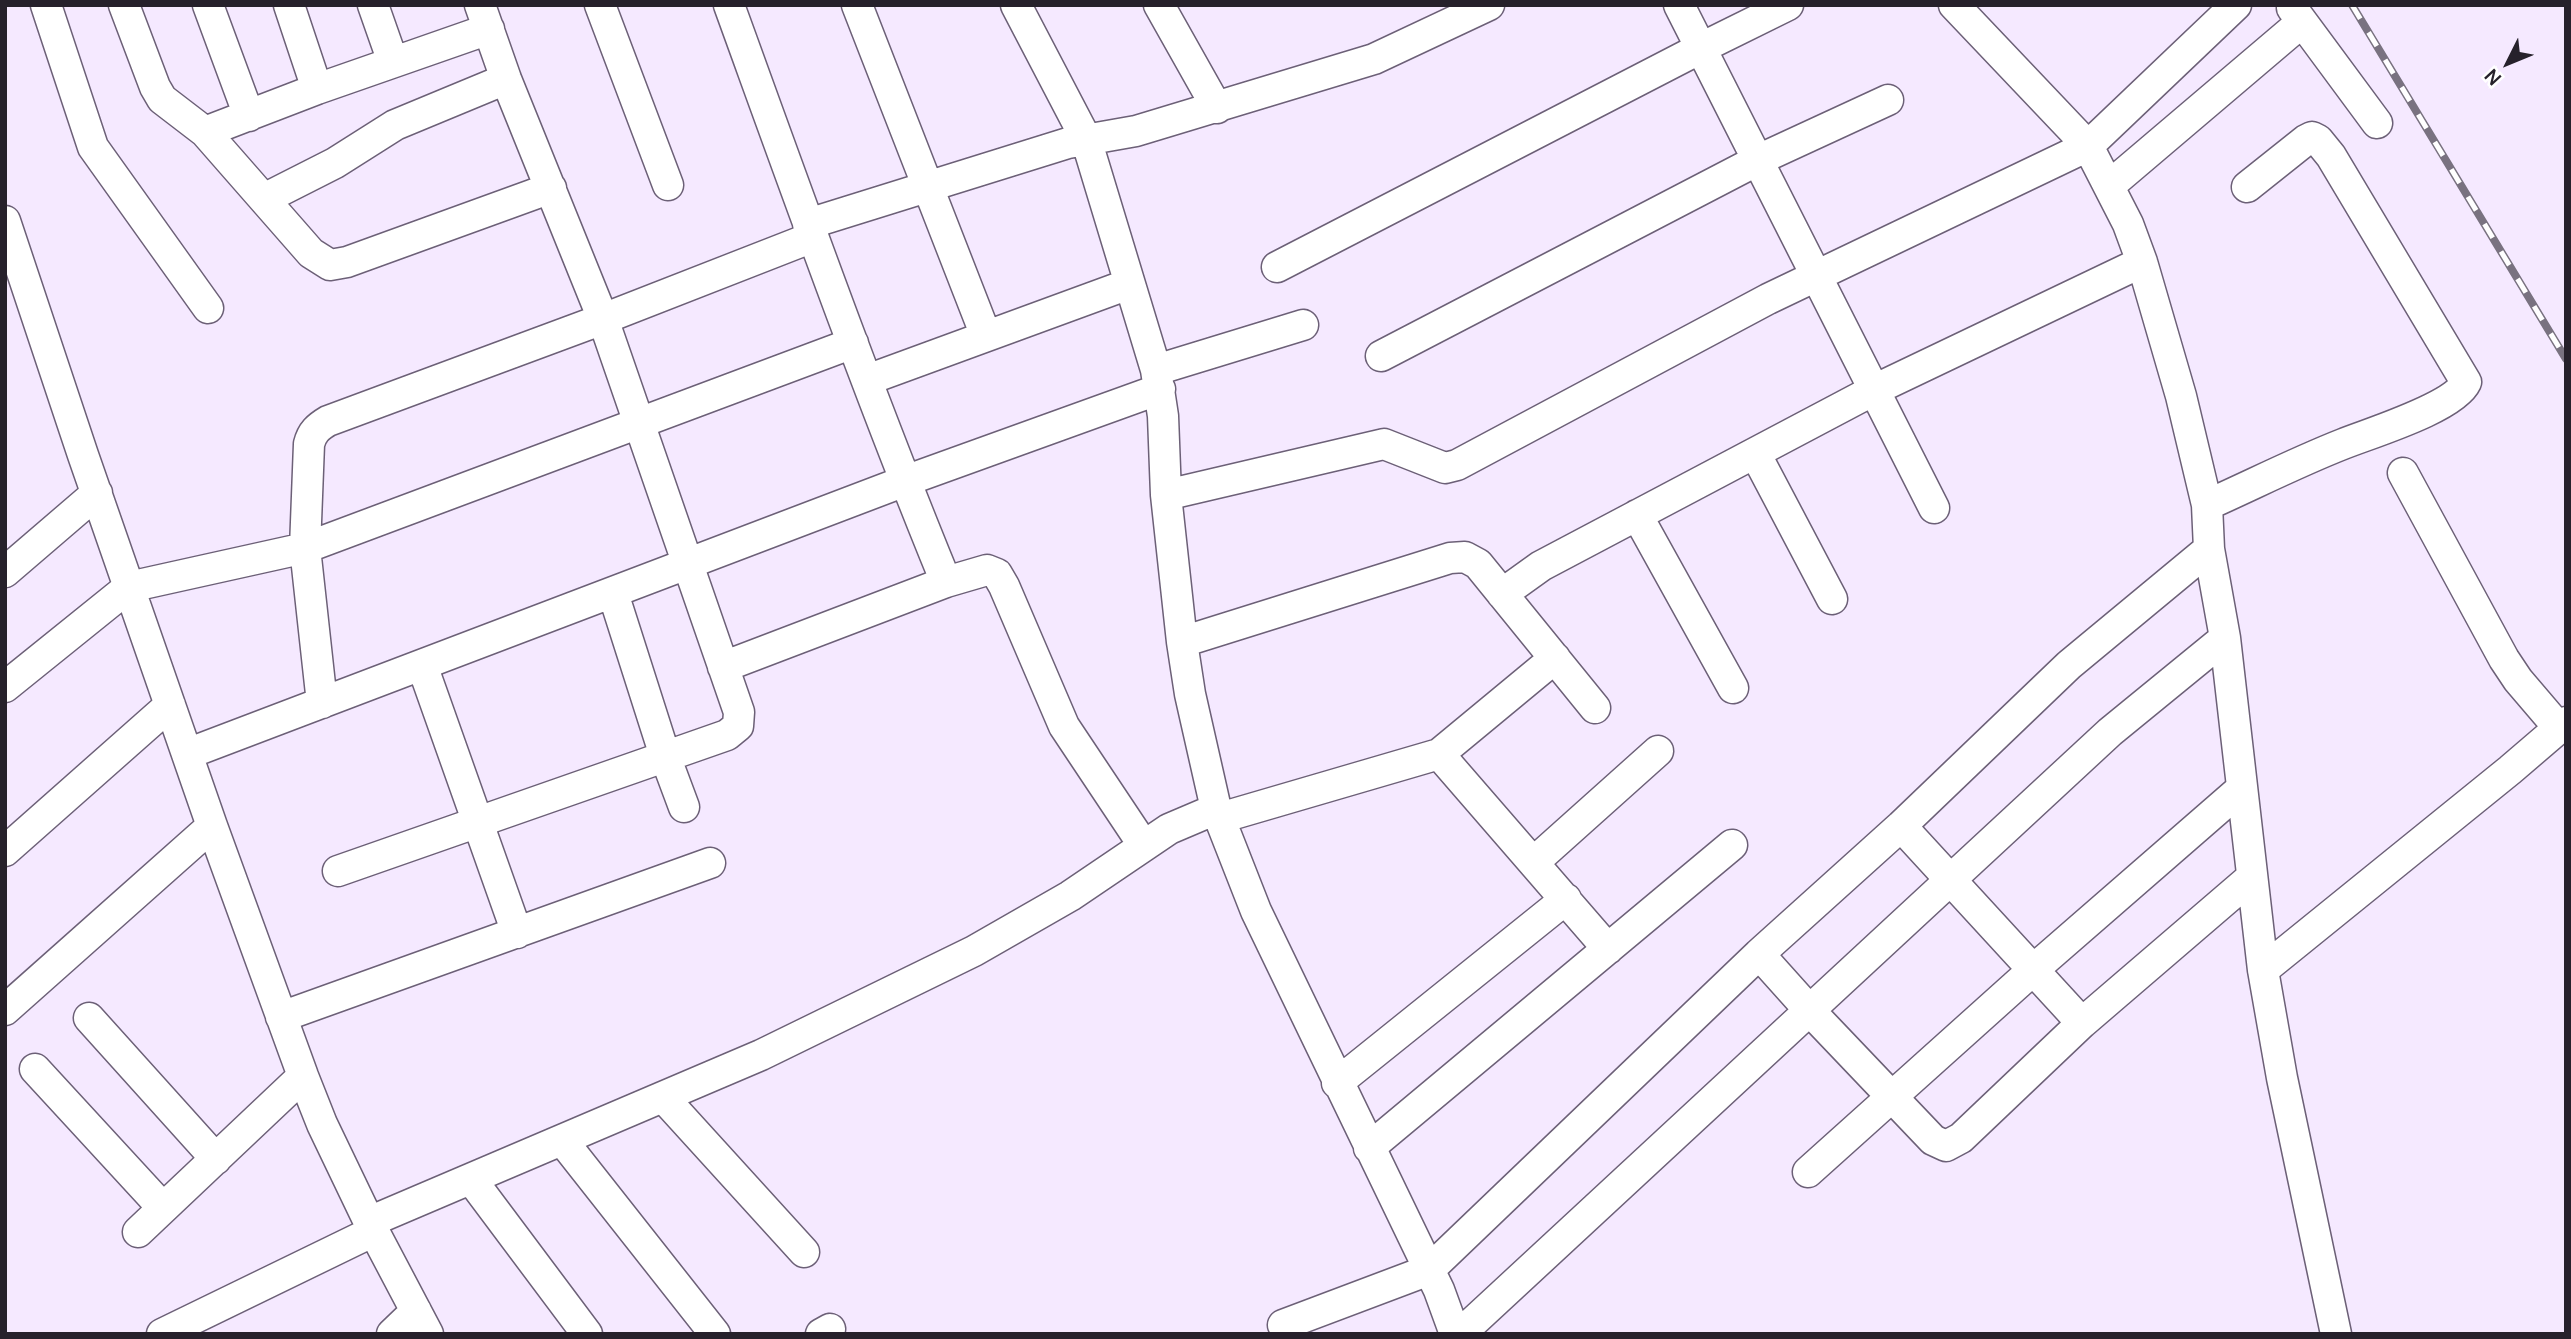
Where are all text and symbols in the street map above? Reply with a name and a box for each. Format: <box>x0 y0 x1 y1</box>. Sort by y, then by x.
north arrow <box>2473 28 2543 98</box>
text: N <box>2478 63 2507 91</box>

